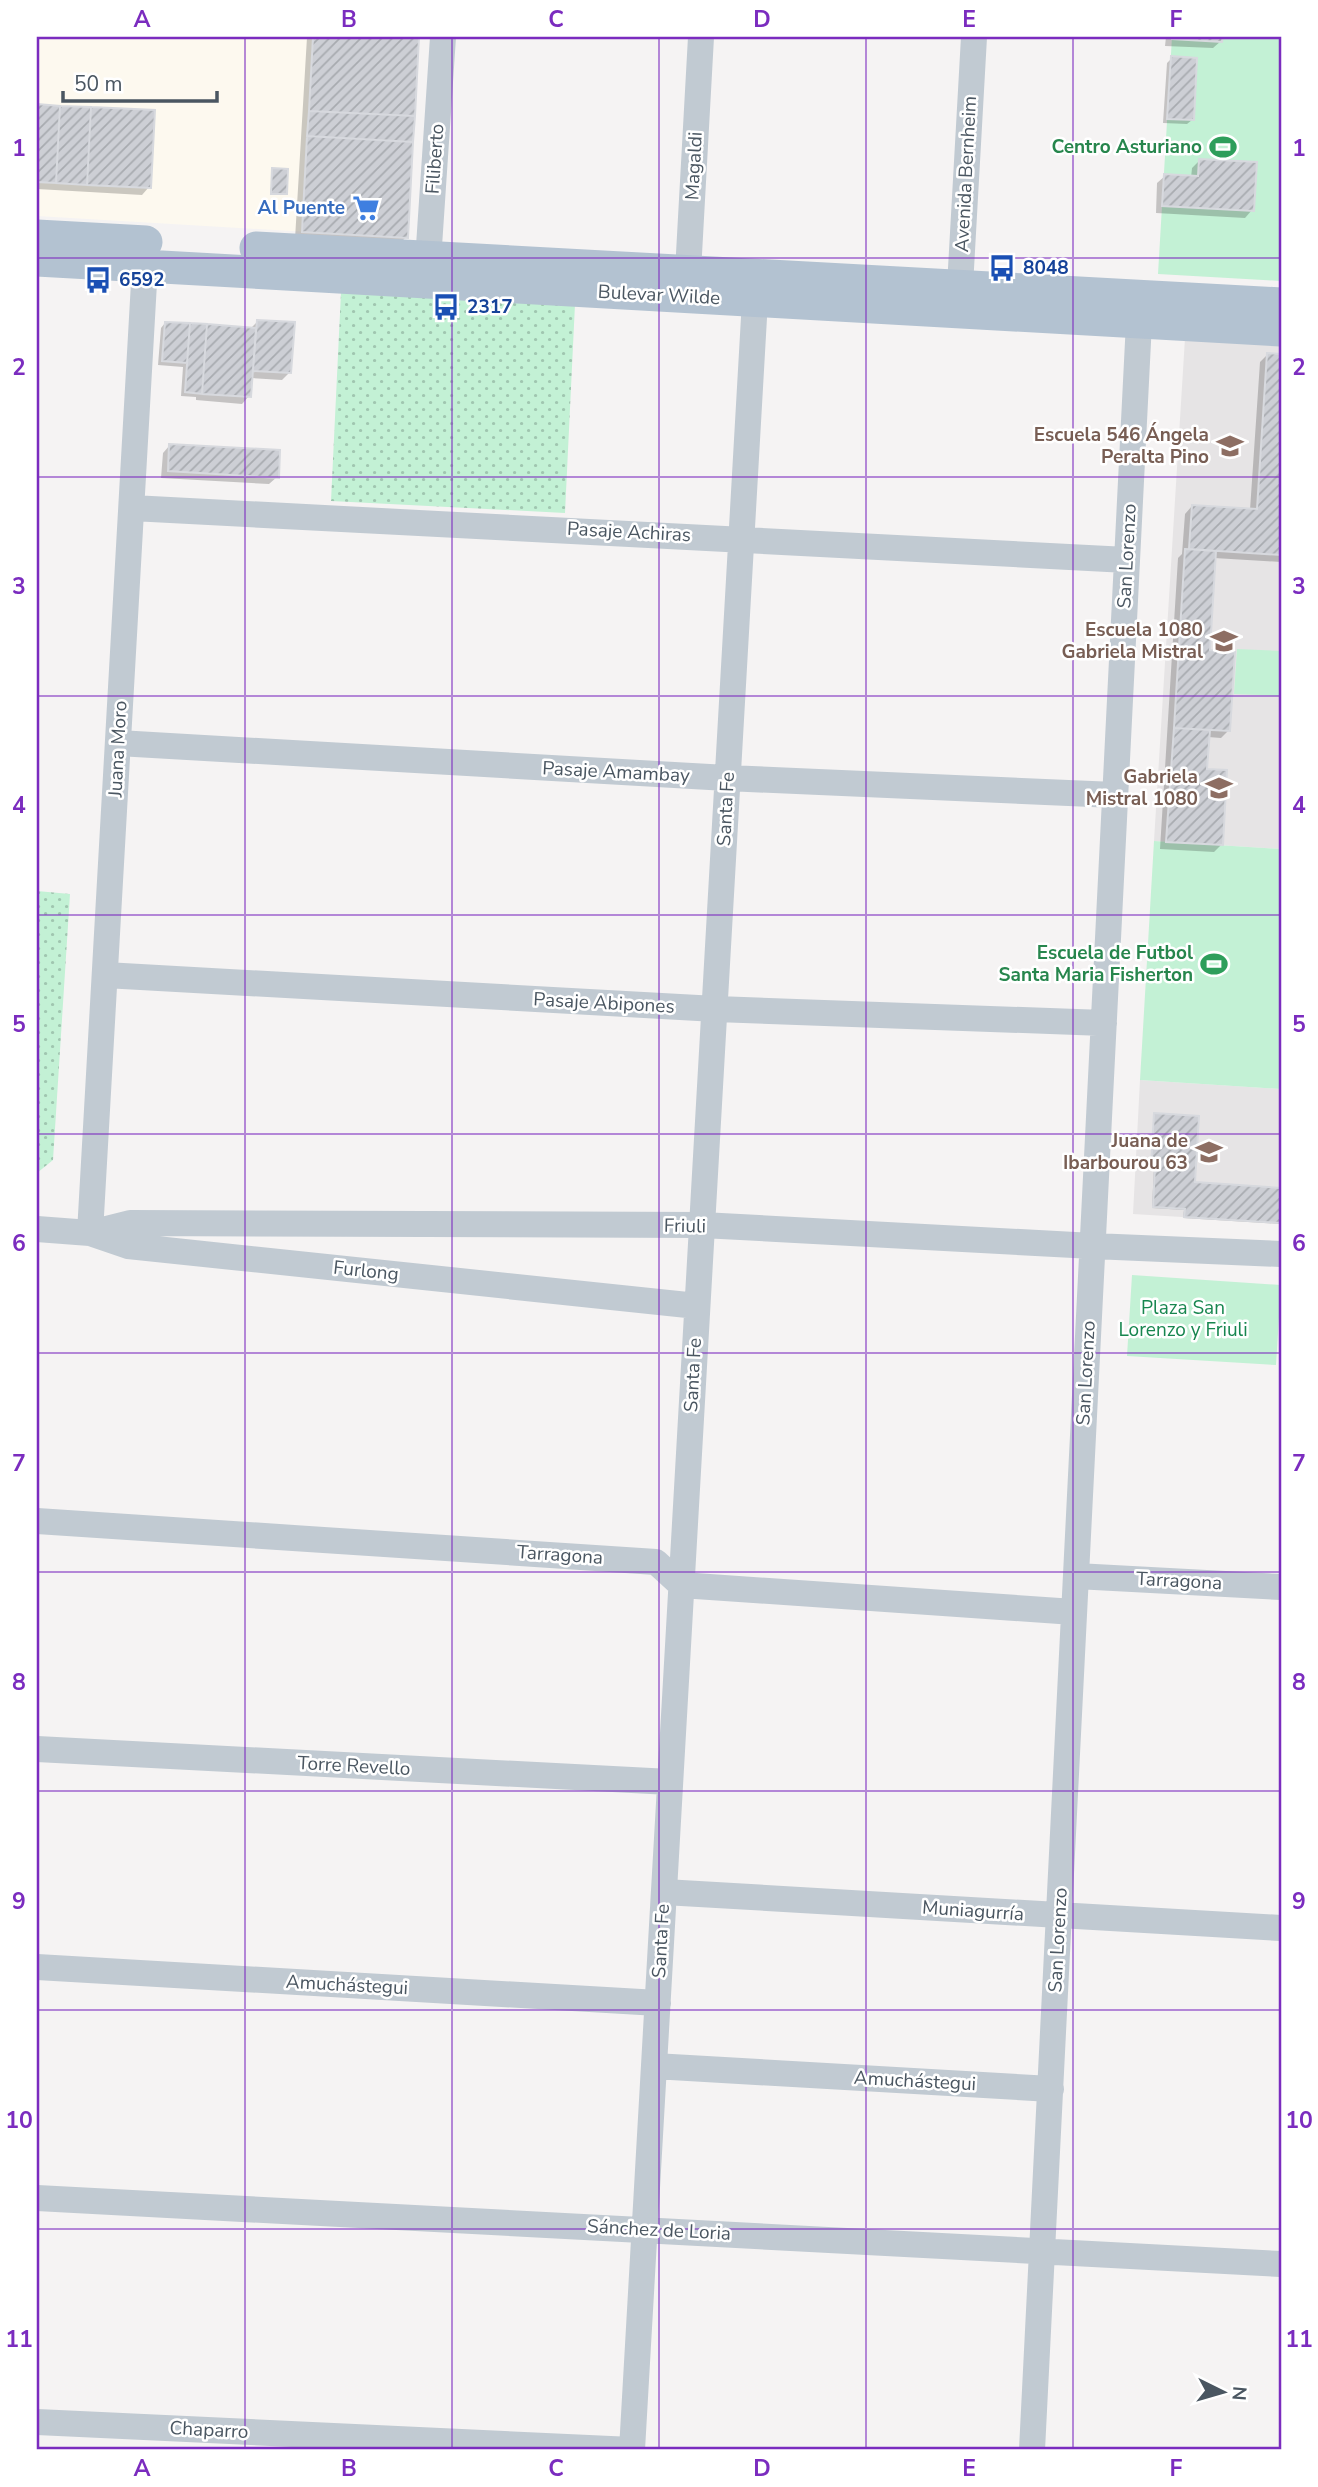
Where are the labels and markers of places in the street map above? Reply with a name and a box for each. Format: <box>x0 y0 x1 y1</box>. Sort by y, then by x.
sports icon: Centro Asturiano <box>1208 132 1238 162</box>
place label: Centro Asturiano <box>1051 134 1202 160</box>
supermarket icon: Al Puente <box>351 193 381 223</box>
place label: Al Puente <box>258 195 345 221</box>
bus stop icon: 8048 <box>987 253 1017 283</box>
place label: 8048 <box>1023 255 1069 281</box>
bus stop icon: 6592 <box>83 265 113 295</box>
place label: 6592 <box>119 267 165 293</box>
bus stop icon: 2317 <box>431 292 461 322</box>
place label: 2317 <box>467 294 513 320</box>
place label: Escuela 546 Ángela Peralta Pino <box>1034 422 1209 470</box>
school or university icon: Escuela 546 Ángela Peralta Pino <box>1215 431 1245 461</box>
place label: Escuela 1080 Gabriela Mistral <box>1061 617 1203 665</box>
school or university icon: Escuela 1080 Gabriela Mistral <box>1209 626 1239 656</box>
place label: Gabriela Mistral 1080 <box>1086 764 1198 812</box>
school or university icon: Gabriela Mistral 1080 <box>1204 773 1234 803</box>
place label: Escuela de Futbol Santa Maria Fisherton <box>999 940 1193 988</box>
sports icon: Escuela de Futbol Santa Maria Fisherton <box>1199 949 1229 979</box>
place label: Juana de Ibarbourou 63 <box>1063 1128 1188 1176</box>
school or university icon: Juana de Ibarbourou 63 <box>1194 1137 1224 1167</box>

